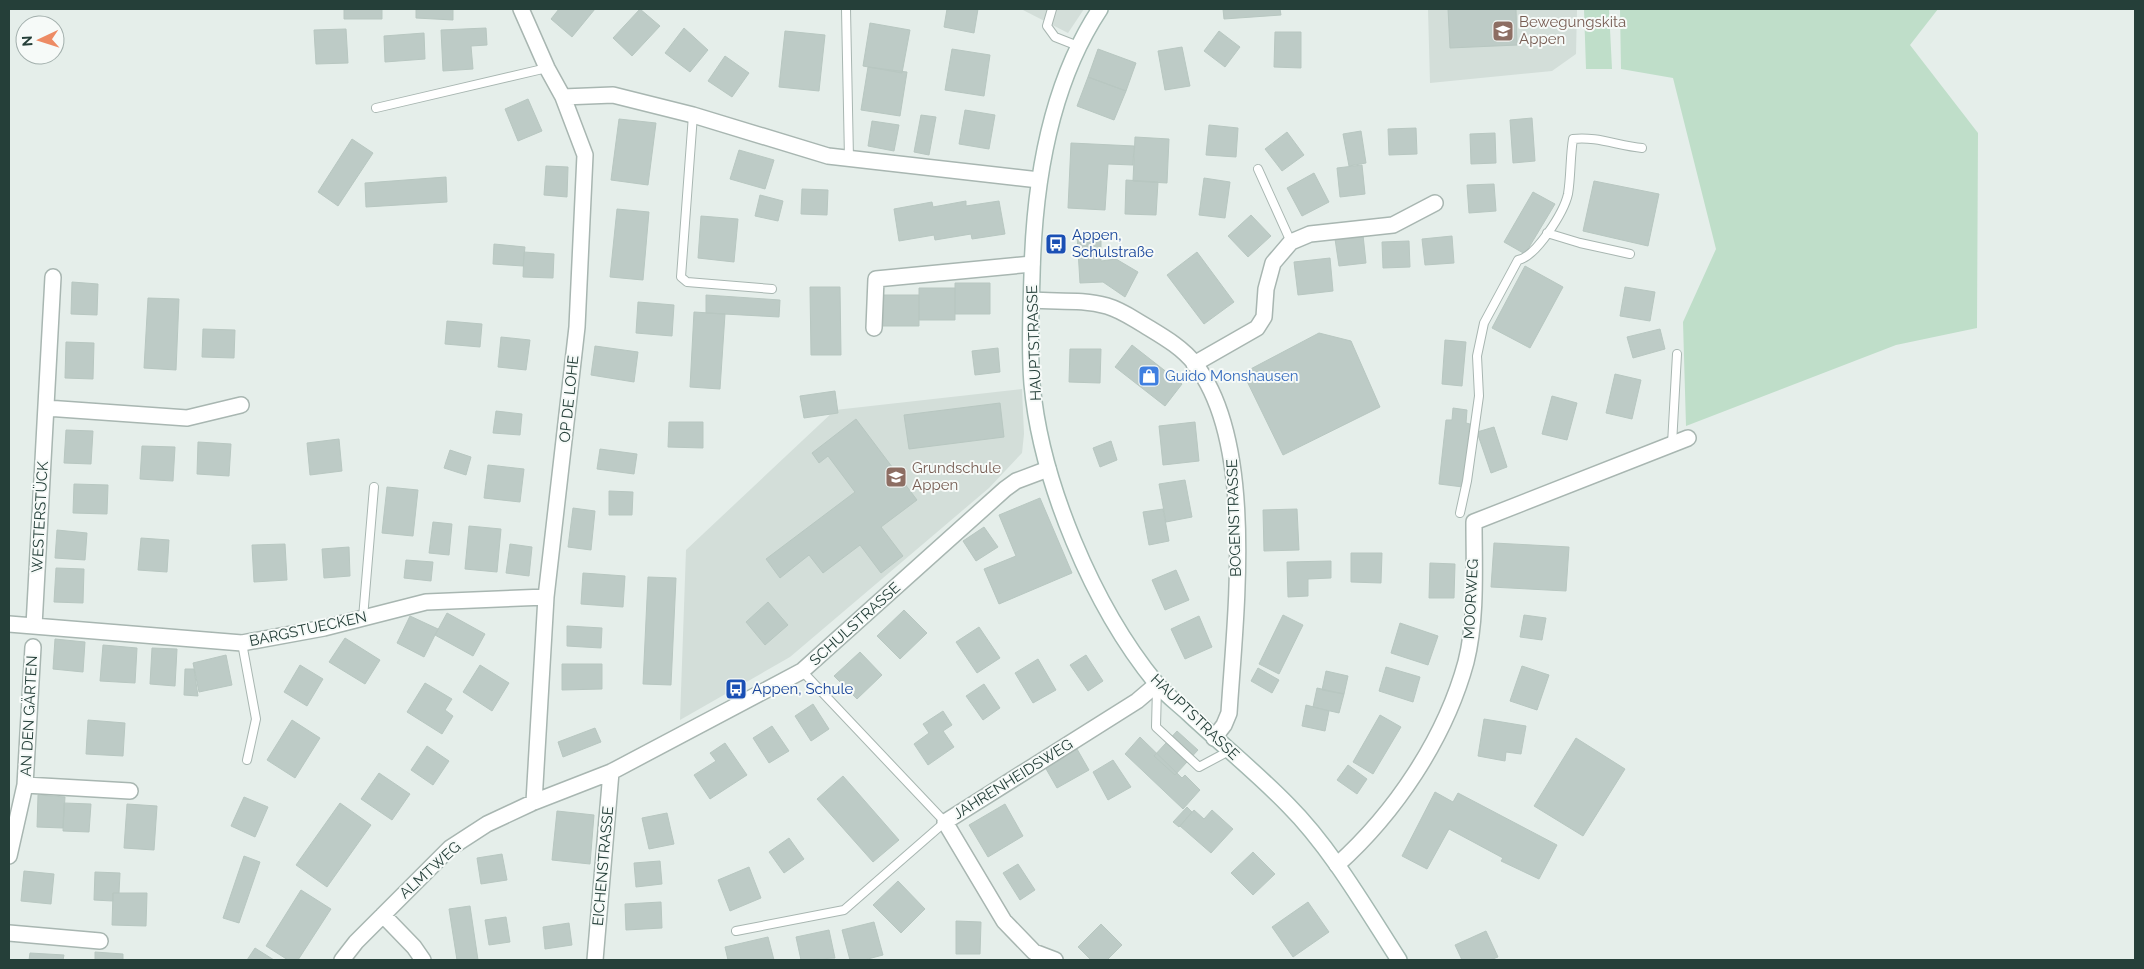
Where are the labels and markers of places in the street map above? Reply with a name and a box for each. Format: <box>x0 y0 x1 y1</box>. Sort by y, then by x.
place label: Bewegungskita Appen <box>1519 13 1626 48</box>
school or university icon: Bewegungskita Appen <box>1491 19 1515 43</box>
place label: Appen, Schulstraße <box>1072 226 1154 261</box>
bus stop icon: Appen, Schulstraße <box>1044 232 1068 256</box>
shop icon: Guido Monshausen <box>1137 364 1161 388</box>
place label: Guido Monshausen <box>1165 367 1299 385</box>
place label: Grundschule Appen <box>912 459 1001 494</box>
school or university icon: Grundschule Appen <box>884 465 908 489</box>
bus stop icon: Appen, Schule <box>724 677 748 701</box>
place label: Appen, Schule <box>752 680 853 698</box>

